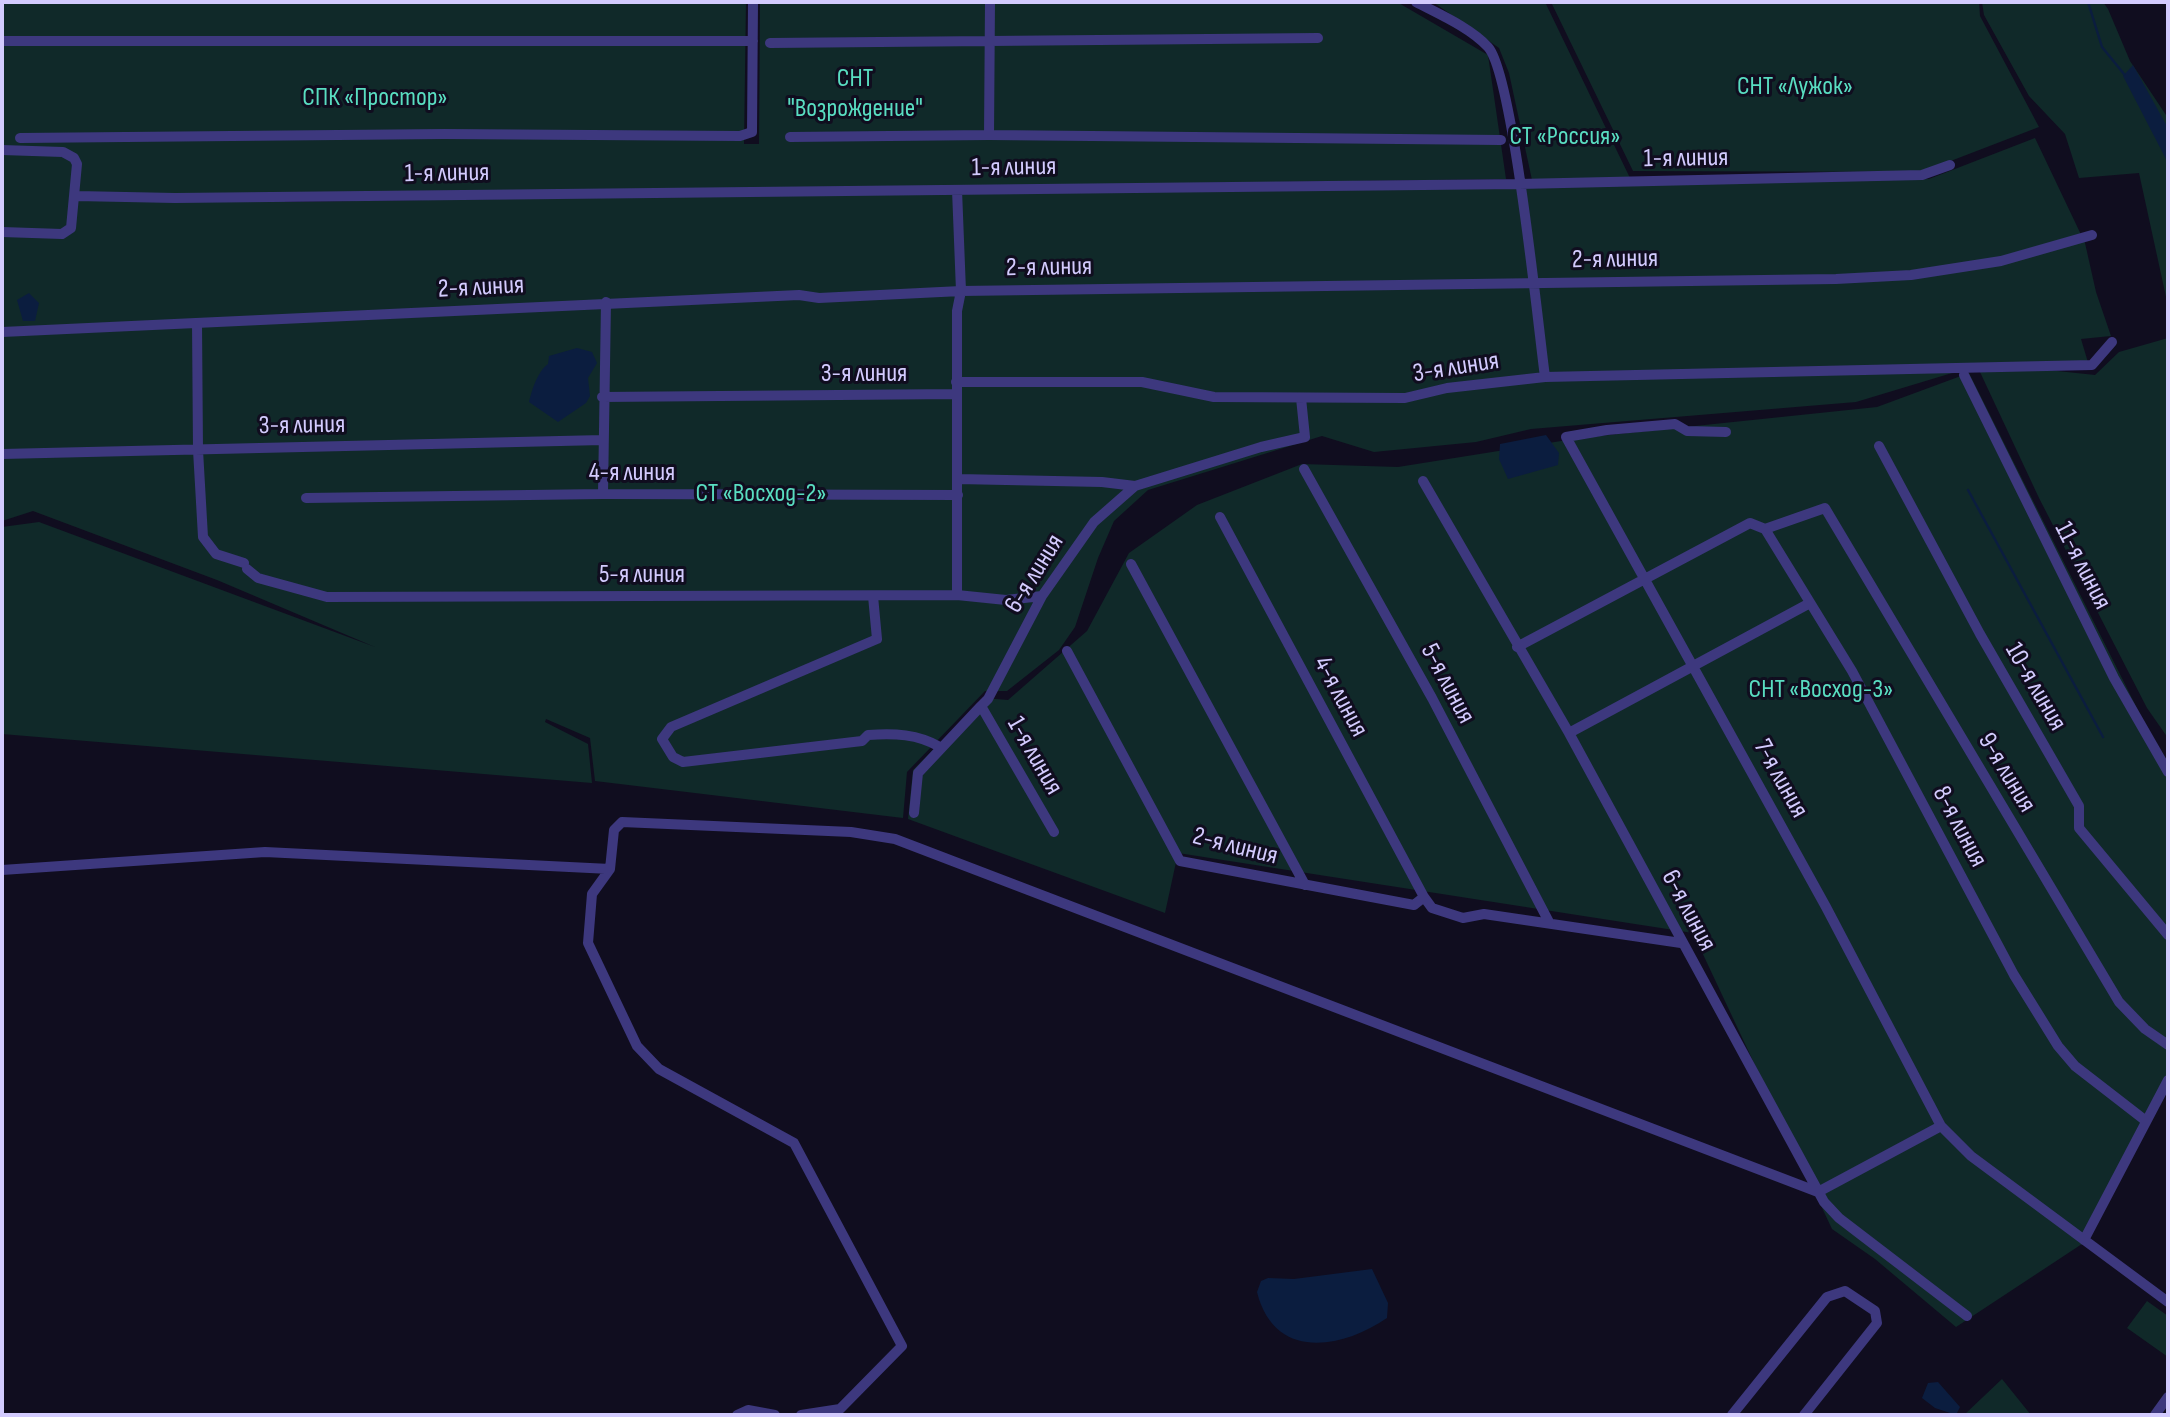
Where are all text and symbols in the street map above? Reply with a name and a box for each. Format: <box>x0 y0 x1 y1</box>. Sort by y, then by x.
park label: СНТ "Возрождение" <box>787 63 923 124</box>
park label: СНТ «Лужок» <box>1737 71 1853 103</box>
park label: СПК «Простор» <box>302 82 448 114</box>
park label: СТ «Россия» <box>1509 121 1621 153</box>
street label: 1-я линия <box>1643 143 1729 175</box>
street label: 1-я линия <box>971 152 1057 184</box>
street label: 1-я линия <box>404 158 490 190</box>
street label: 2-я линия <box>1572 244 1658 276</box>
street label: 2-я линия <box>1006 252 1092 284</box>
street label: 2-я линия <box>437 270 525 306</box>
street label: 3-я линия <box>1411 346 1501 390</box>
street label: 3-я линия <box>821 358 907 390</box>
street label: 3-я линия <box>258 410 346 442</box>
street label: 4-я линия <box>589 457 675 489</box>
park label: СТ «Восход-2» <box>695 478 827 510</box>
street label: 11-я линия <box>2047 517 2117 615</box>
street label: 6-я линия <box>999 529 1071 619</box>
street label: 5-я линия <box>599 559 685 591</box>
street label: 10-я линия <box>1997 637 2073 737</box>
street label: 5-я линия <box>1413 639 1481 729</box>
street label: 4-я линия <box>1306 651 1374 743</box>
park label: СНТ «Восход-3» <box>1749 674 1893 706</box>
street label: 1-я линия <box>999 711 1069 801</box>
street label: 9-я линия <box>1970 728 2042 818</box>
street label: 7-я линия <box>1746 734 1814 824</box>
street label: 8-я линия <box>1925 781 1993 873</box>
street label: 2-я линия <box>1189 821 1281 873</box>
street label: 6-я линия <box>1654 865 1722 957</box>

